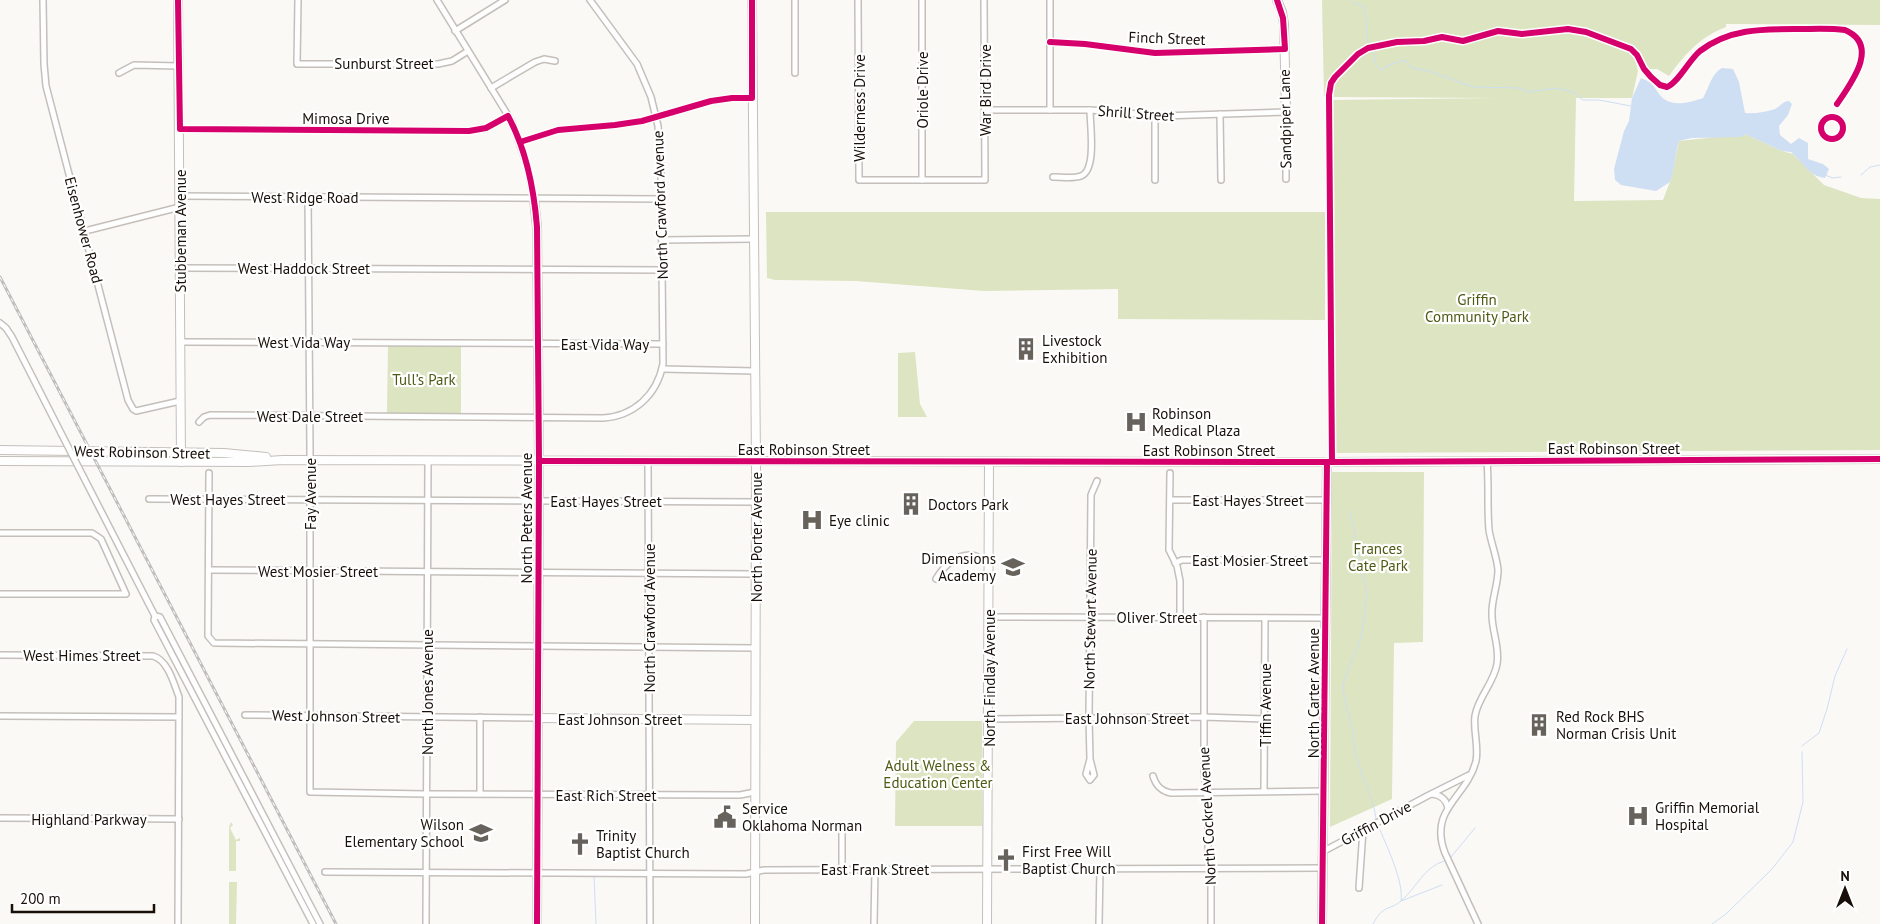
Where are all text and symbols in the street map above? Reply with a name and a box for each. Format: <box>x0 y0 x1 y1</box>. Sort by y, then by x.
street label: Finch Street <box>1128 27 1206 49</box>
street label: War Bird Drive <box>976 44 995 136</box>
street label: Oriole Drive <box>913 51 932 129</box>
street label: Sunburst Street <box>334 54 434 73</box>
street label: Wilderness Drive <box>850 54 869 162</box>
street label: Sandpiper Lane <box>1275 69 1295 169</box>
street label: Shrill Street <box>1097 101 1175 125</box>
street label: Mimosa Drive <box>302 109 390 128</box>
street label: North Crawford Avenue <box>648 130 672 280</box>
street label: Stubbeman Avenue <box>171 169 190 293</box>
street label: Eisenhower Road <box>61 175 107 285</box>
street label: West Ridge Road <box>251 188 359 207</box>
street label: West Haddock Street <box>238 259 370 278</box>
park label: Griffin Community Park <box>1425 290 1530 326</box>
place label: Livestock Exhibition <box>1042 331 1107 367</box>
street label: West Vida Way <box>258 333 350 352</box>
street label: East Vida Way <box>561 335 649 354</box>
building icon: Livestock Exhibition <box>1013 336 1039 362</box>
park label: Tull’s Park <box>392 370 457 389</box>
place label: Robinson Medical Plaza <box>1152 404 1241 440</box>
street label: West Dale Street <box>257 407 363 426</box>
hospital icon: Robinson Medical Plaza <box>1123 409 1149 435</box>
street label: East Robinson Street <box>1548 439 1680 458</box>
street label: East Robinson Street <box>738 440 870 459</box>
street label: West Robinson Street <box>74 441 210 463</box>
street label: East Robinson Street <box>1143 441 1275 460</box>
street label: North Peters Avenue <box>517 453 536 583</box>
street label: Fay Avenue <box>301 458 320 530</box>
street label: North Porter Avenue <box>747 472 766 602</box>
street label: West Hayes Street <box>170 490 286 509</box>
building icon: Doctors Park <box>898 491 924 517</box>
street label: East Hayes Street <box>1192 491 1304 510</box>
street label: East Hayes Street <box>550 492 662 511</box>
place label: Doctors Park <box>928 495 1009 514</box>
hospital icon: Eye clinic <box>799 507 825 533</box>
place label: Eye clinic <box>829 511 890 530</box>
park label: Frances Cate Park <box>1348 539 1409 575</box>
street label: North Crawford Avenue <box>640 543 659 693</box>
street label: North Stewart Avenue <box>1079 548 1101 690</box>
place label: Dimensions Academy <box>921 549 996 585</box>
street label: East Mosier Street <box>1192 551 1308 570</box>
school or university icon: Dimensions Academy <box>1000 554 1026 580</box>
street label: West Mosier Street <box>258 562 378 581</box>
street label: Oliver Street <box>1117 608 1197 627</box>
street label: North Findlay Avenue <box>980 609 999 747</box>
street label: North Carter Avenue <box>1304 628 1323 758</box>
street label: North Jones Avenue <box>418 629 437 755</box>
street label: West Himes Street <box>23 646 141 665</box>
street label: Tiffin Avenue <box>1256 663 1275 747</box>
street label: West Johnson Street <box>272 705 400 727</box>
place label: Red Rock BHS Norman Crisis Unit <box>1556 707 1676 743</box>
street label: East Johnson Street <box>1065 709 1189 728</box>
street label: East Johnson Street <box>558 710 682 729</box>
building icon: Red Rock BHS Norman Crisis Unit <box>1526 712 1552 738</box>
street label: North Cockrel Avenue <box>1194 746 1220 886</box>
park label: Adult Welness & Education Center <box>883 756 993 792</box>
street label: East Rich Street <box>555 786 657 805</box>
street label: Griffin Drive <box>1338 797 1414 849</box>
place label: Griffin Memorial Hospital <box>1655 798 1760 834</box>
place label: Service Oklahoma Norman <box>742 799 862 835</box>
hospital icon: Griffin Memorial Hospital <box>1625 803 1651 829</box>
public building icon: Service Oklahoma Norman <box>712 804 738 830</box>
street label: Highland Parkway <box>31 810 147 829</box>
place label: Wilson Elementary School <box>344 815 465 851</box>
school or university icon: Wilson Elementary School <box>468 820 494 846</box>
place label: Trinity Baptist Church <box>596 826 690 862</box>
church icon: Trinity Baptist Church <box>567 831 593 857</box>
place label: First Free Will Baptist Church <box>1022 842 1116 878</box>
church icon: First Free Will Baptist Church <box>993 847 1019 873</box>
street label: East Frank Street <box>821 860 929 879</box>
north arrow <box>1820 864 1870 914</box>
text: N <box>1840 867 1850 885</box>
scale bar <box>12 882 155 914</box>
text: 200 m <box>20 889 61 908</box>

